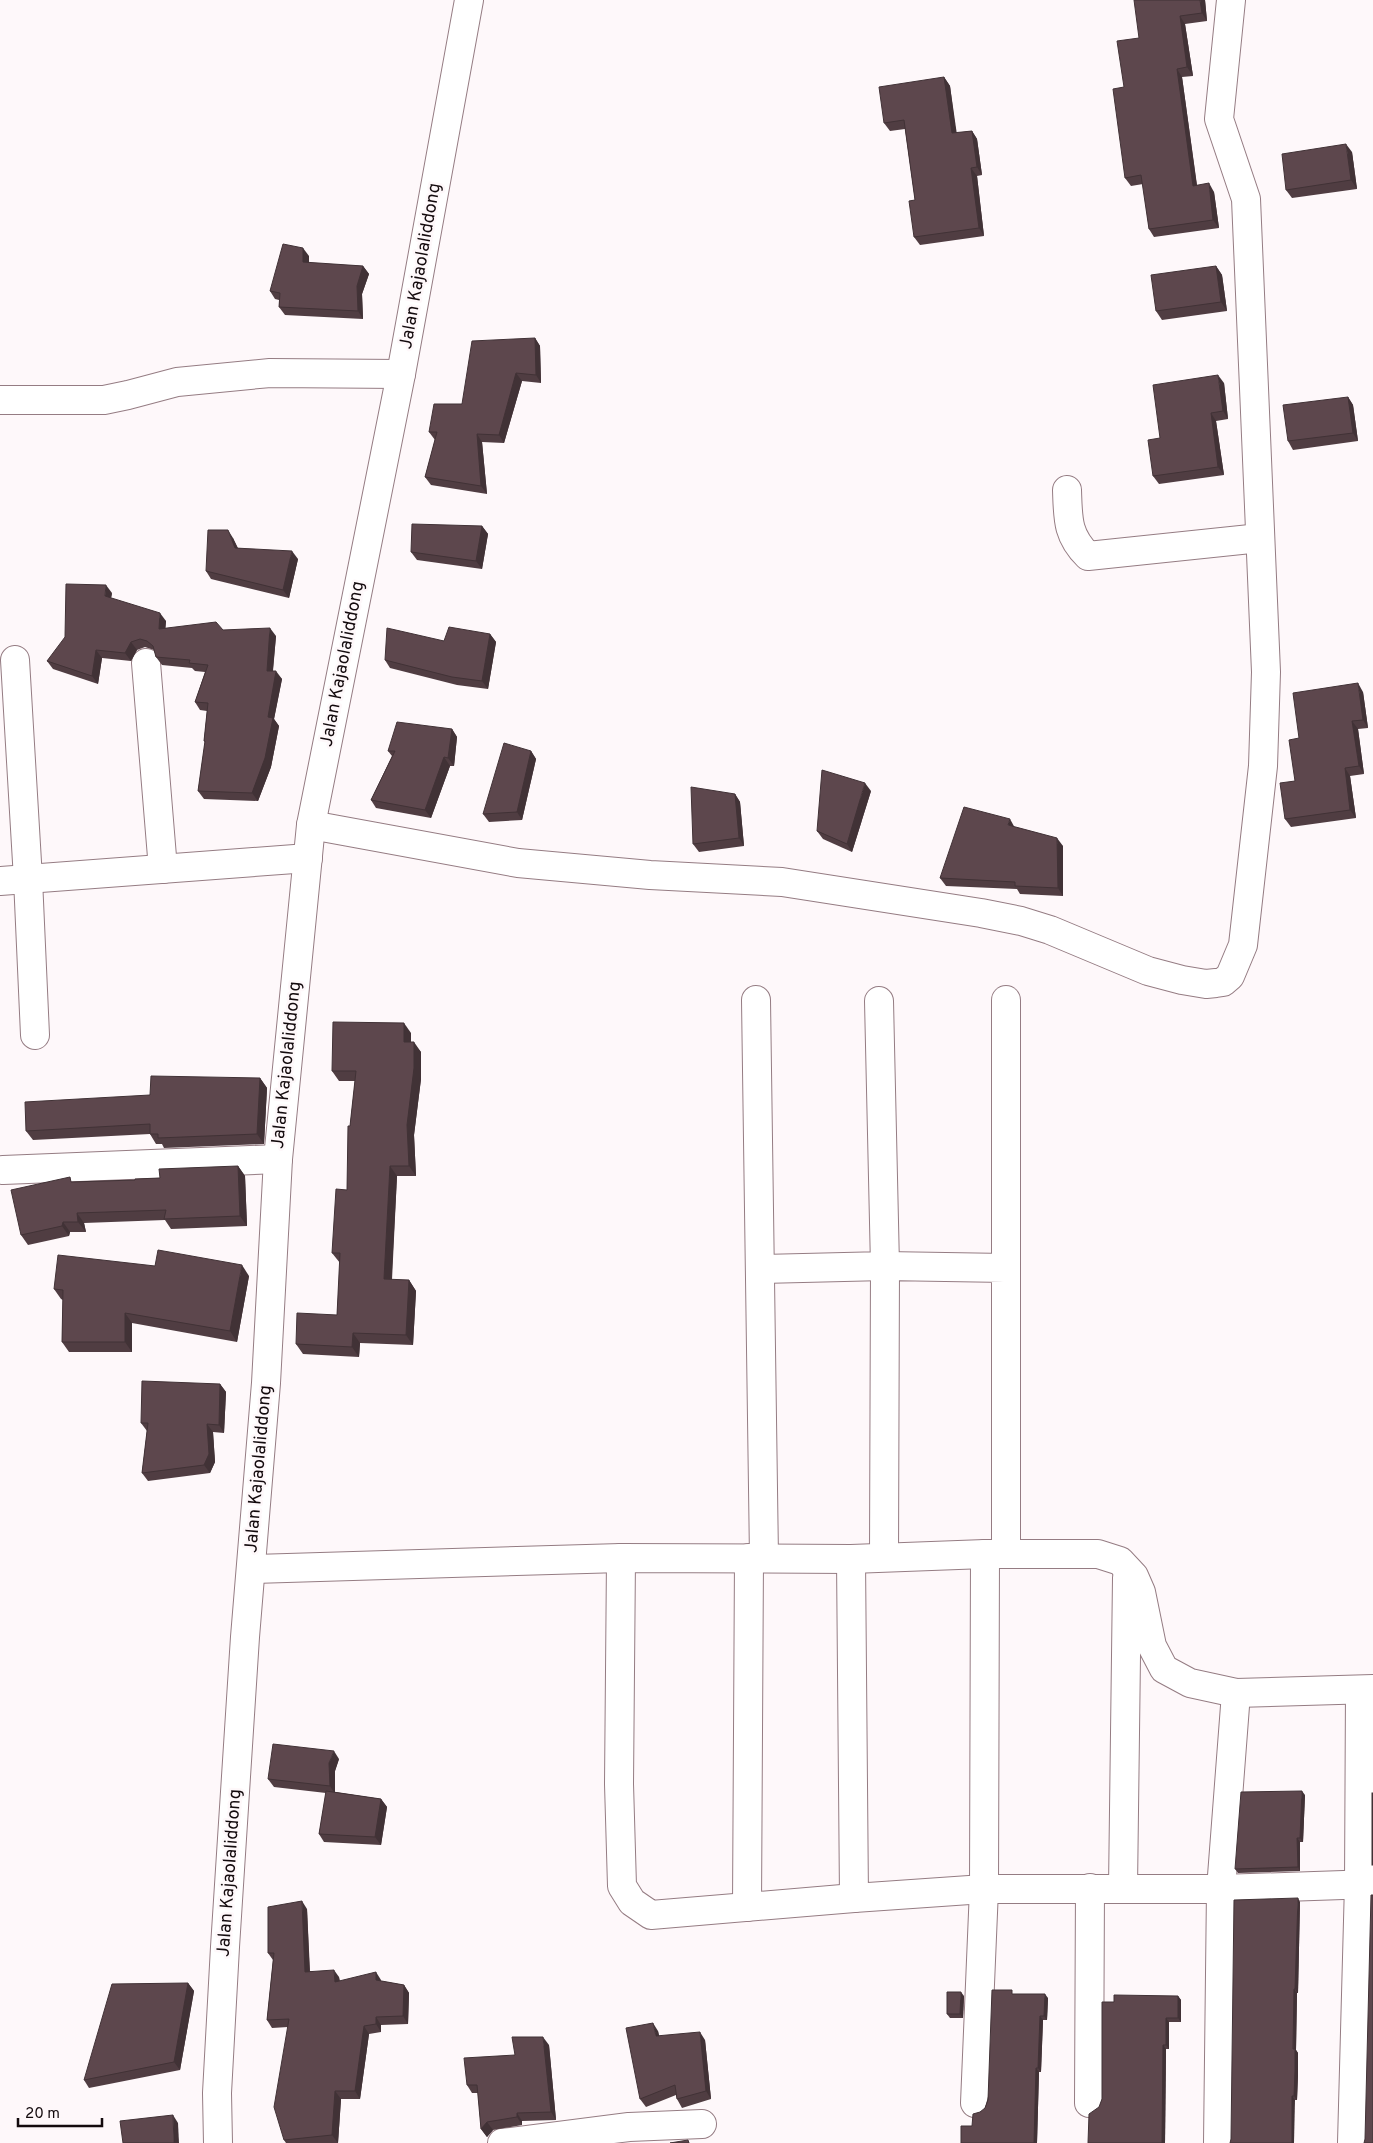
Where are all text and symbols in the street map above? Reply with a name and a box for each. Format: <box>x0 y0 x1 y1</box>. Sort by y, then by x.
street label: Jalan Kajaolaliddong <box>395 181 447 351</box>
street label: Jalan Kajaolaliddong <box>316 579 370 749</box>
street label: Jalan Kajaolaliddong <box>267 980 307 1150</box>
street label: Jalan Kajaolaliddong <box>240 1384 278 1554</box>
street label: Jalan Kajaolaliddong <box>213 1788 247 1958</box>
scale bar <box>18 2096 101 2128</box>
text: 20 m <box>25 2105 60 2124</box>

